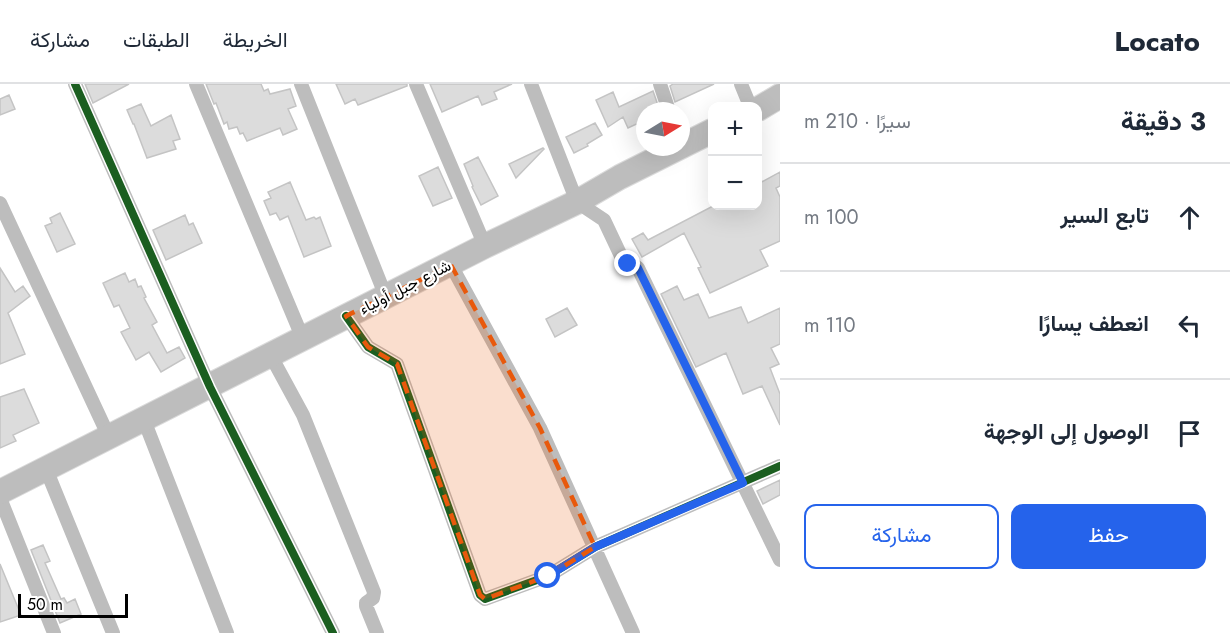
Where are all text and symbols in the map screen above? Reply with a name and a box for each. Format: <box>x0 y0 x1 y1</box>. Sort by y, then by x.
text: Locato <box>1114 21 1200 62</box>
text: مشاركة <box>30 25 90 55</box>
text: الطبقات <box>123 25 190 55</box>
text: الخريطة <box>223 25 288 55</box>
north arrow <box>636 102 690 156</box>
map controls <box>708 102 762 210</box>
button: + <box>708 102 762 156</box>
text: 3 دقيقة <box>1121 102 1206 140</box>
text: سيرًا · 210 m <box>804 107 911 136</box>
button: − <box>708 156 762 210</box>
text: تابع السير <box>1060 199 1149 231</box>
icon: ahead <box>1173 201 1206 234</box>
text: 100 m <box>804 203 859 232</box>
route end <box>614 250 640 276</box>
street label: شارع جبل أولياء <box>355 254 455 320</box>
text: انعطف يسارًا <box>1038 307 1149 339</box>
icon: left <box>1173 309 1206 342</box>
text: 110 m <box>804 311 856 340</box>
text: الوصول إلى الوجهة <box>984 415 1149 447</box>
icon: arrive <box>1173 417 1206 450</box>
button: مشاركة <box>804 504 999 569</box>
button: حفظ <box>1011 504 1206 569</box>
route start <box>534 562 560 588</box>
scale bar <box>18 591 128 618</box>
text: 50 m <box>27 593 63 616</box>

